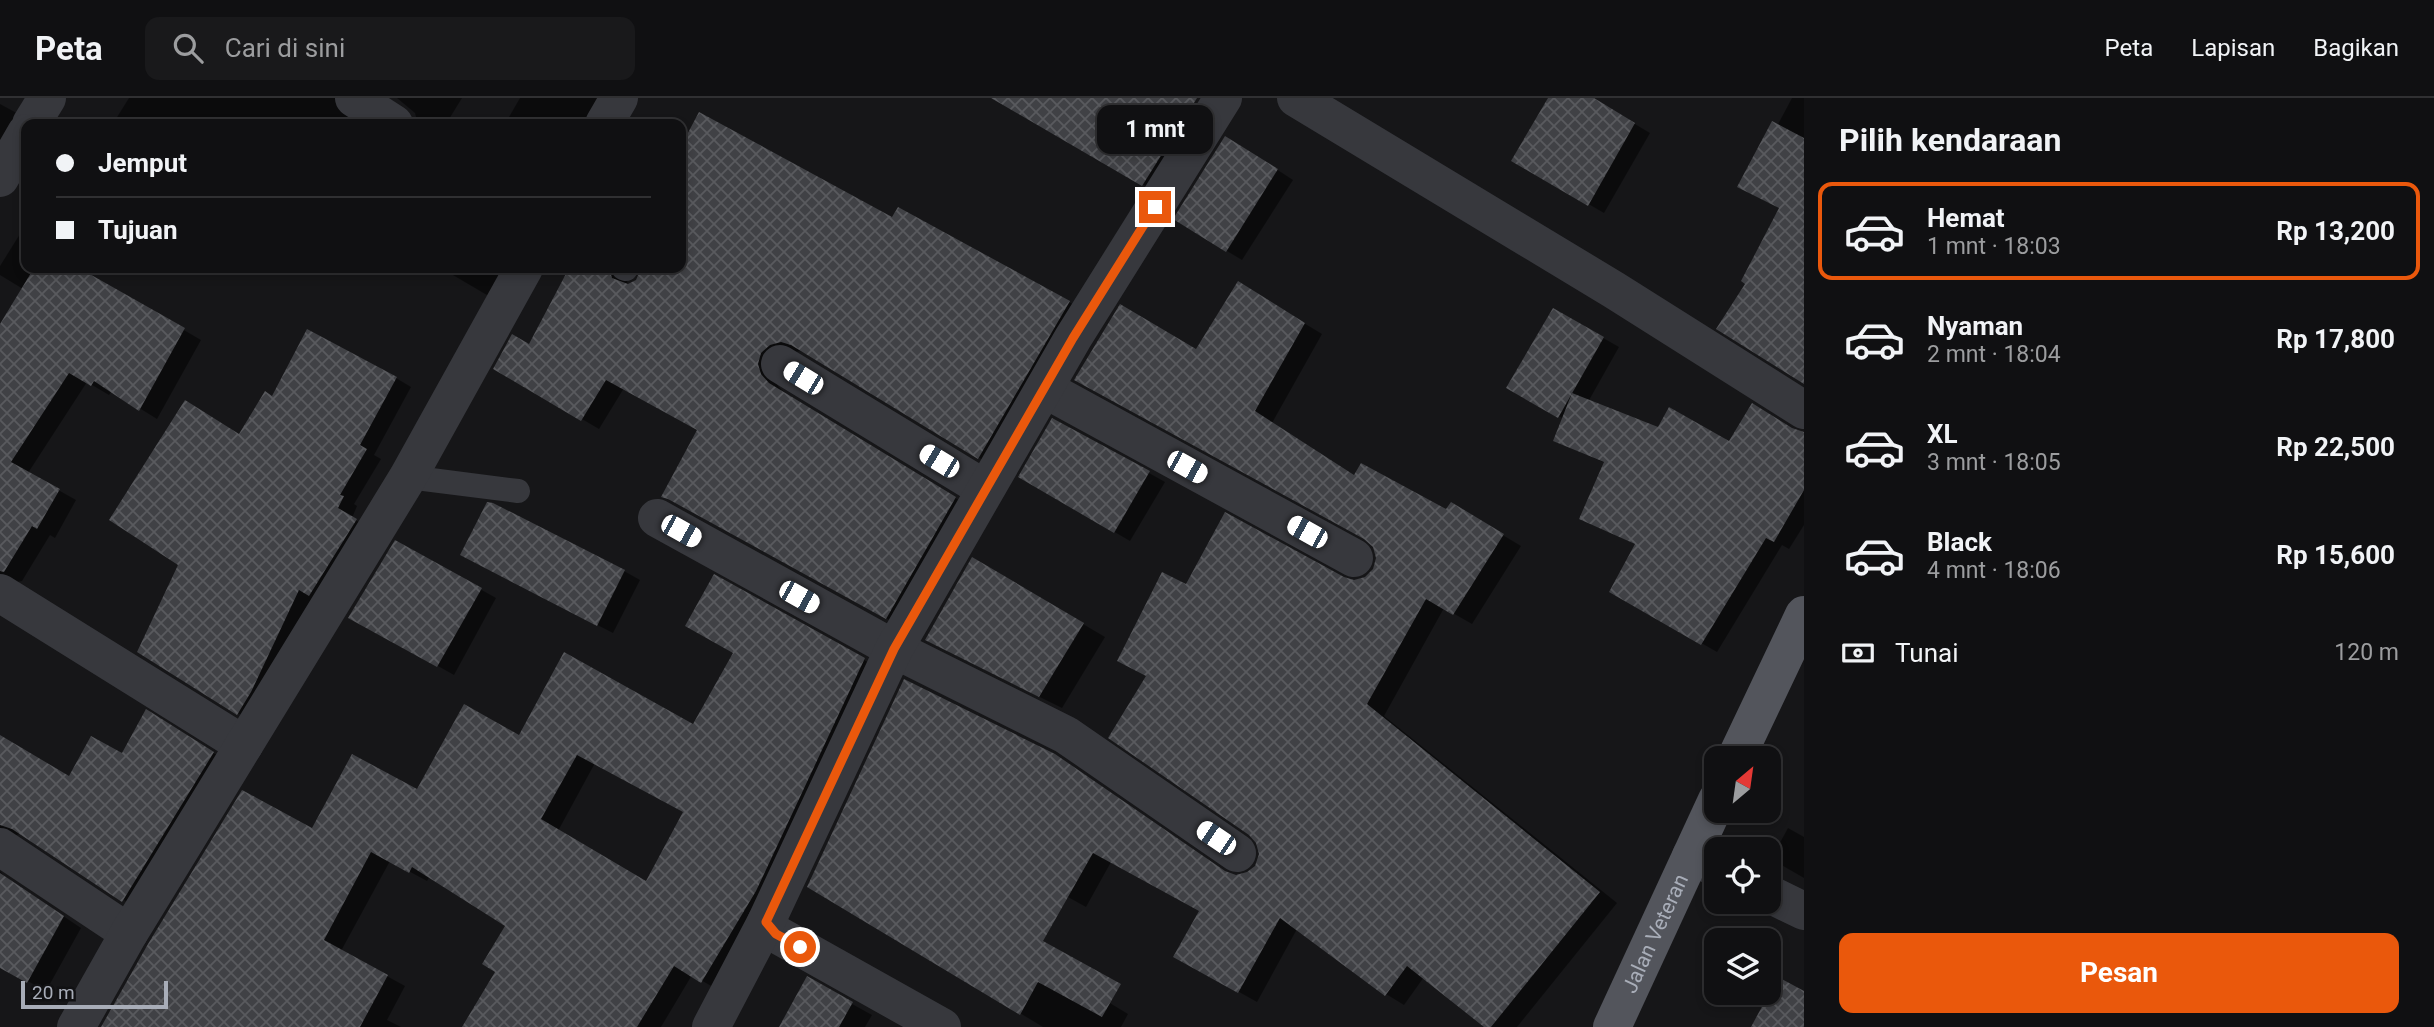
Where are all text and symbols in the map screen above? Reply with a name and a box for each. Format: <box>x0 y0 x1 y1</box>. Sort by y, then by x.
search box <box>145 17 635 80</box>
text: Peta <box>35 29 103 68</box>
icon: search <box>169 29 207 67</box>
text: Cari di sini <box>225 33 345 63</box>
text: Peta <box>2105 34 2153 62</box>
text: Lapisan <box>2191 34 2275 62</box>
text: Bagikan <box>2313 34 2399 62</box>
callout: 1 mnt <box>1097 105 1213 154</box>
text: 1 mnt <box>1125 116 1185 143</box>
text: Pilih kendaraan <box>1839 121 2061 159</box>
text: Jemput <box>98 148 187 178</box>
route end <box>1139 191 1171 223</box>
icon: car <box>1843 200 1906 263</box>
text: Hemat <box>1927 203 2005 233</box>
text: Tujuan <box>98 215 178 245</box>
text: Rp 13,200 <box>2276 216 2395 246</box>
text: 1 mnt · 18:03 <box>1927 233 2061 260</box>
icon: car <box>1843 308 1906 371</box>
text: Nyaman <box>1927 311 2023 341</box>
text: Rp 17,800 <box>2276 324 2395 354</box>
text: 2 mnt · 18:04 <box>1927 341 2061 368</box>
car <box>780 358 827 398</box>
icon: car <box>1843 416 1906 479</box>
text: XL <box>1927 419 1958 449</box>
text: Rp 22,500 <box>2276 432 2395 462</box>
car <box>916 441 963 481</box>
car <box>1164 448 1211 486</box>
text: 3 mnt · 18:05 <box>1927 449 2061 476</box>
car <box>658 512 705 550</box>
car <box>1284 513 1331 551</box>
icon: car <box>1843 524 1906 587</box>
text: Black <box>1927 527 1992 557</box>
text: Rp 15,600 <box>2276 540 2395 570</box>
text: 4 mnt · 18:06 <box>1927 557 2061 584</box>
car <box>776 578 823 616</box>
icon: cash <box>1839 634 1877 672</box>
text: Tunai <box>1895 638 1958 668</box>
text: 120 m <box>2334 639 2399 666</box>
north arrow <box>1704 746 1782 822</box>
map controls <box>1704 746 1781 1005</box>
car <box>1193 818 1240 858</box>
button: locate <box>1704 837 1781 914</box>
street label: Jalan Veteran <box>1617 870 1693 997</box>
button: layers <box>1704 928 1781 1005</box>
route start <box>784 931 816 963</box>
button: Pesan <box>1839 933 2399 1013</box>
scale bar <box>21 978 168 1010</box>
text: 20 m <box>32 981 75 1004</box>

